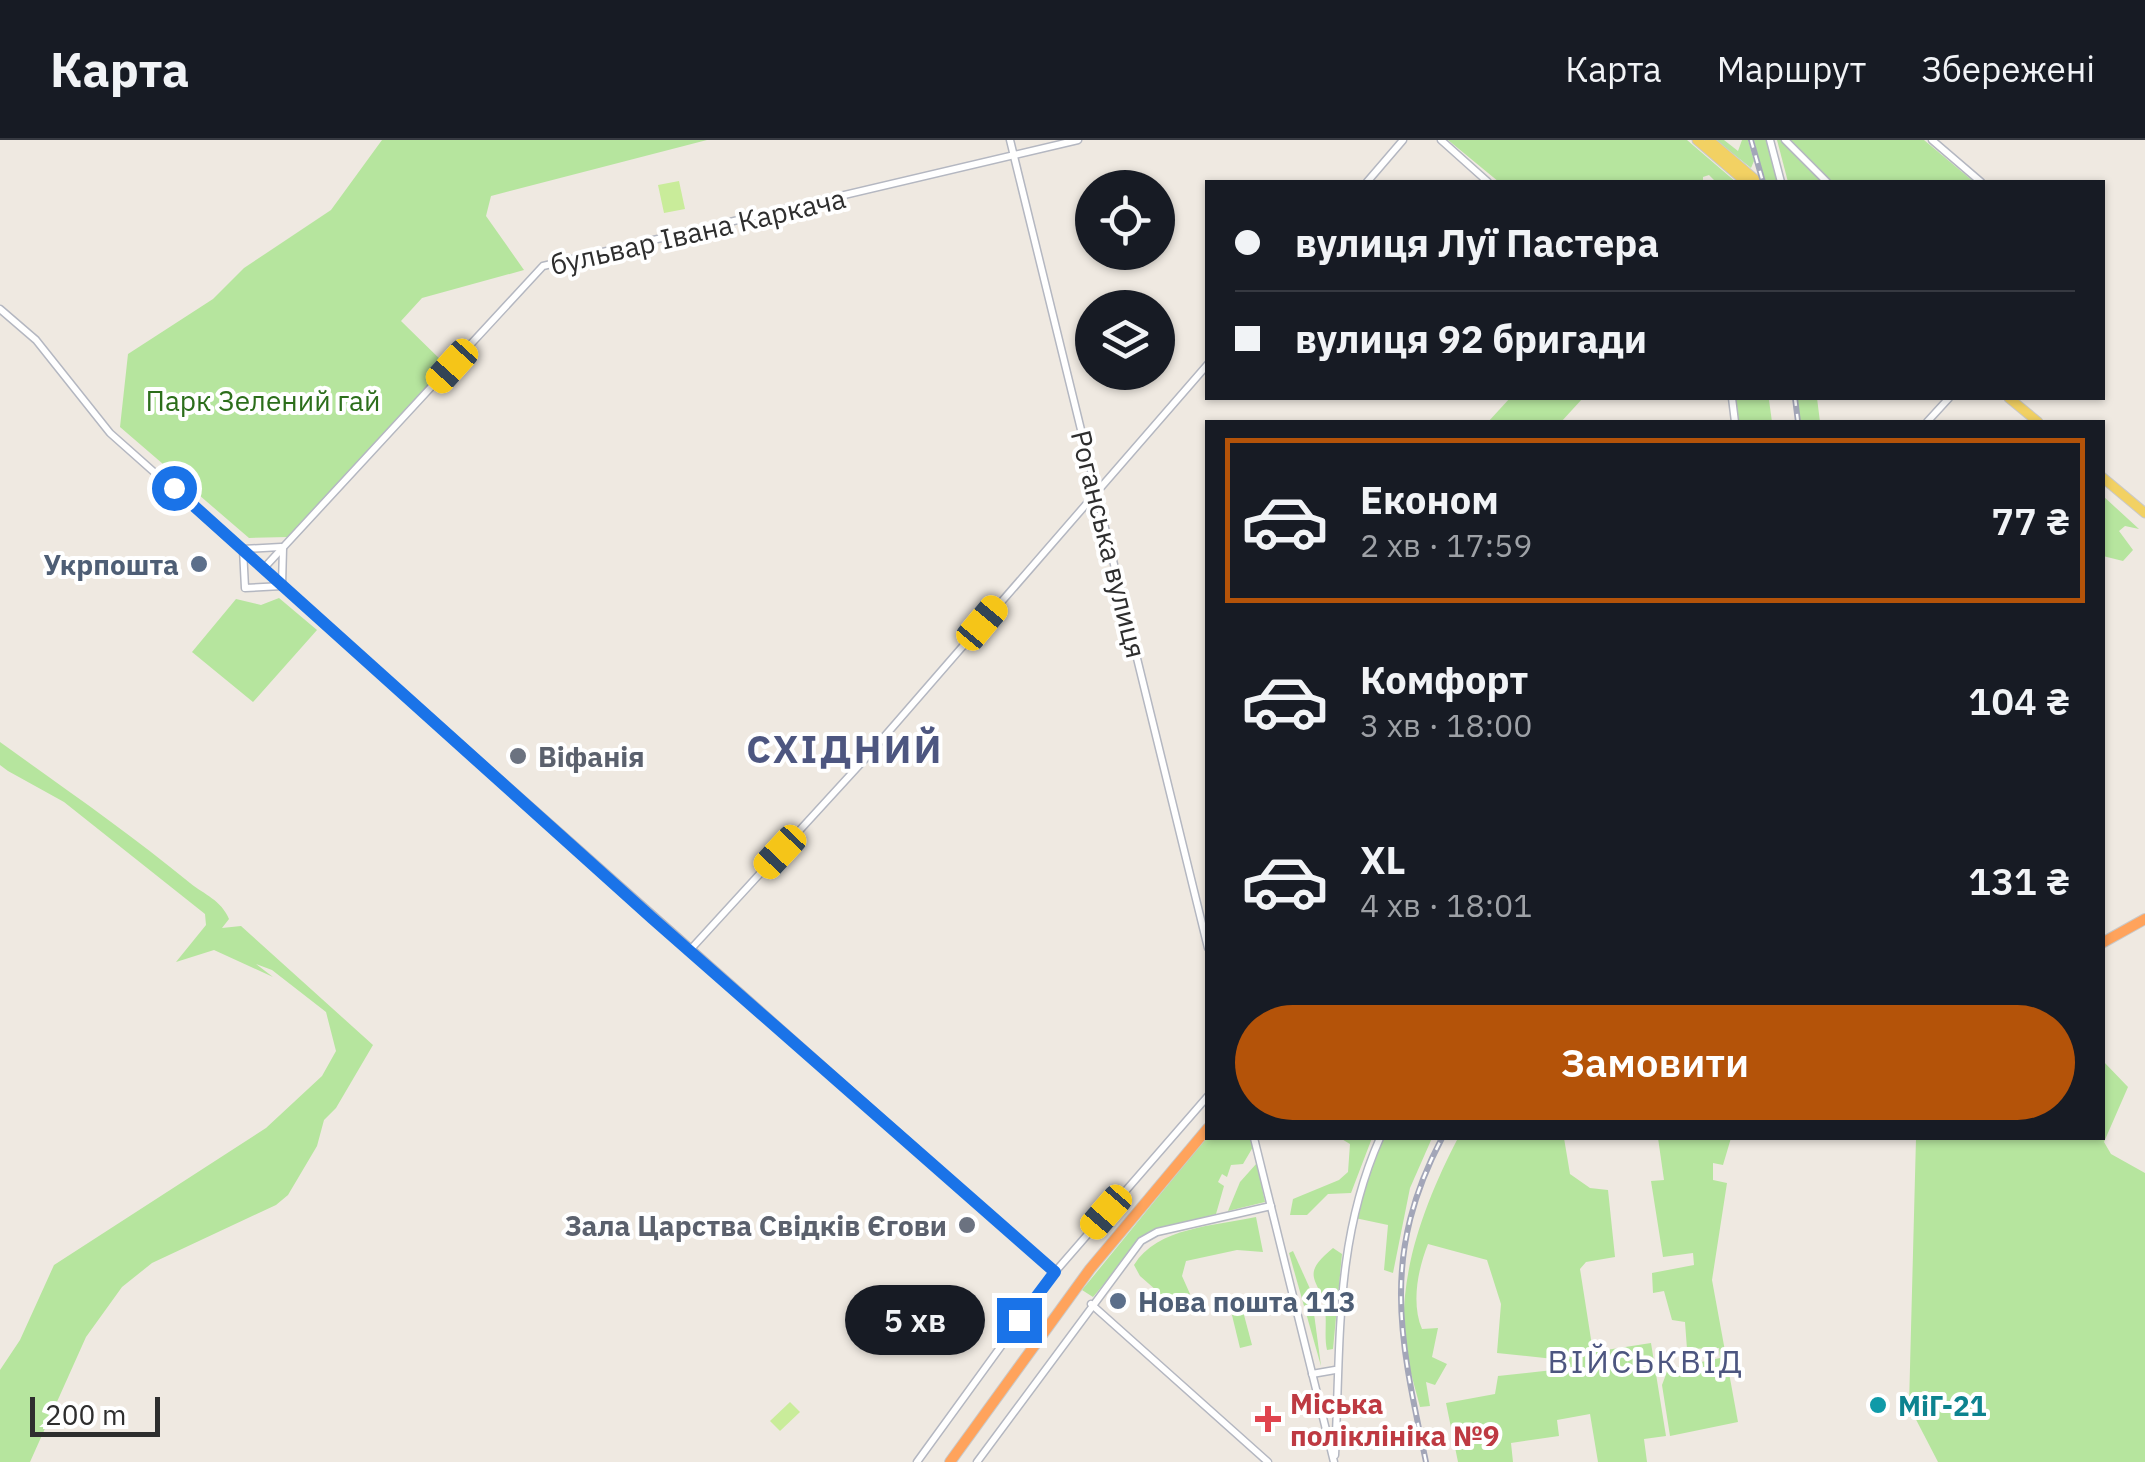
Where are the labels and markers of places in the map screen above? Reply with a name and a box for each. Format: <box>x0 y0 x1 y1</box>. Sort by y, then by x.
place label: Укрпошта <box>44 546 179 583</box>
marker: Укрпошта <box>188 553 210 575</box>
place label: Віфанія <box>538 738 645 775</box>
marker: Віфанія <box>507 745 529 767</box>
place label: Зала Царства Свідків Єгови <box>565 1207 947 1244</box>
marker: Зала Царства Свідків Єгови <box>956 1214 978 1236</box>
place label: Нова пошта 113 <box>1138 1283 1355 1320</box>
marker: Нова пошта 113 <box>1107 1290 1129 1312</box>
place label: Міська поліклініка №9 <box>1290 1385 1500 1454</box>
place label: МіГ-21 <box>1898 1387 1987 1424</box>
marker: МіГ-21 <box>1867 1394 1889 1416</box>
marker: Міська поліклініка №9 <box>1255 1406 1281 1432</box>

